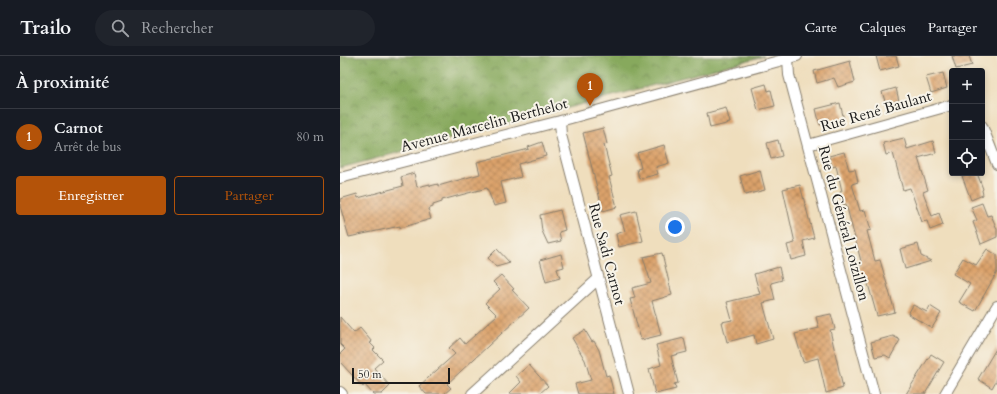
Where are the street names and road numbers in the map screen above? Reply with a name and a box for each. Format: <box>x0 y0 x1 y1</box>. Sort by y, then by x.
street label: Rue René Baulant <box>818 86 934 136</box>
street label: Avenue Marcelin Berthelot <box>398 93 570 157</box>
street label: Rue du Général Loizillon <box>814 143 875 303</box>
street label: Rue Sadi Carnot <box>584 201 630 307</box>

